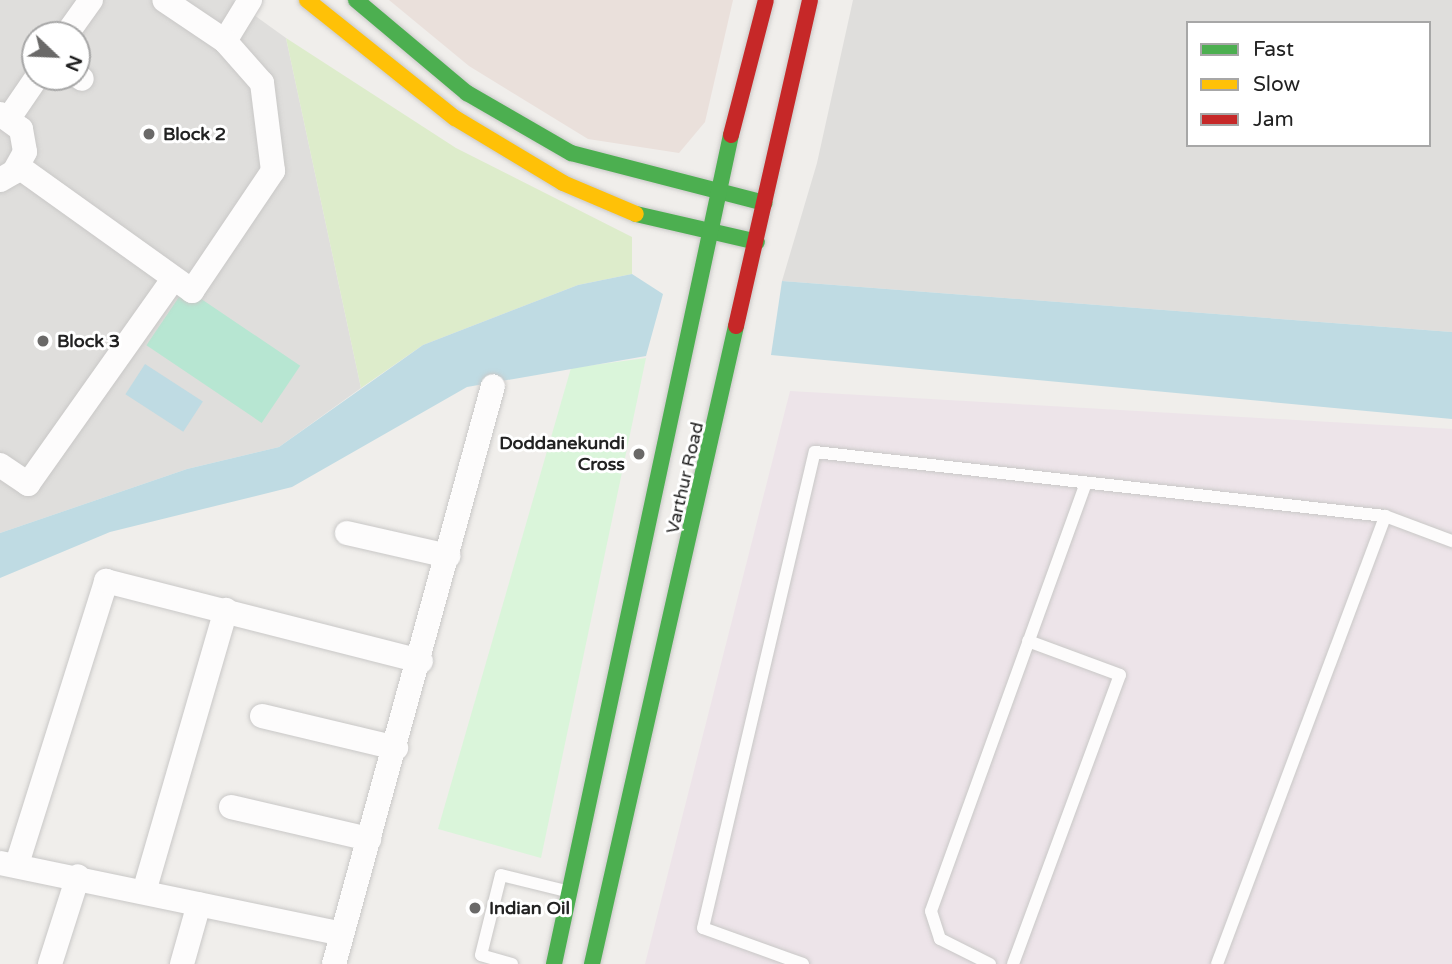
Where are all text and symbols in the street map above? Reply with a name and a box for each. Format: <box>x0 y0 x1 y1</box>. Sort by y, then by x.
north arrow <box>21 21 91 91</box>
legend <box>1186 21 1431 147</box>
text: Fast <box>1253 37 1294 62</box>
text: N <box>60 52 87 75</box>
text: Slow <box>1253 72 1300 97</box>
text: Jam <box>1253 107 1294 132</box>
place label: Block 2 <box>163 123 226 145</box>
marker: Block 2 <box>141 126 157 142</box>
place label: Block 3 <box>57 330 120 352</box>
marker: Block 3 <box>35 333 51 349</box>
street label: Varthur Road <box>662 420 708 536</box>
place label: Doddanekundi Cross <box>499 433 625 476</box>
marker: Doddanekundi Cross <box>631 446 647 462</box>
place label: Indian Oil <box>489 897 570 919</box>
marker: Indian Oil <box>467 900 483 916</box>

